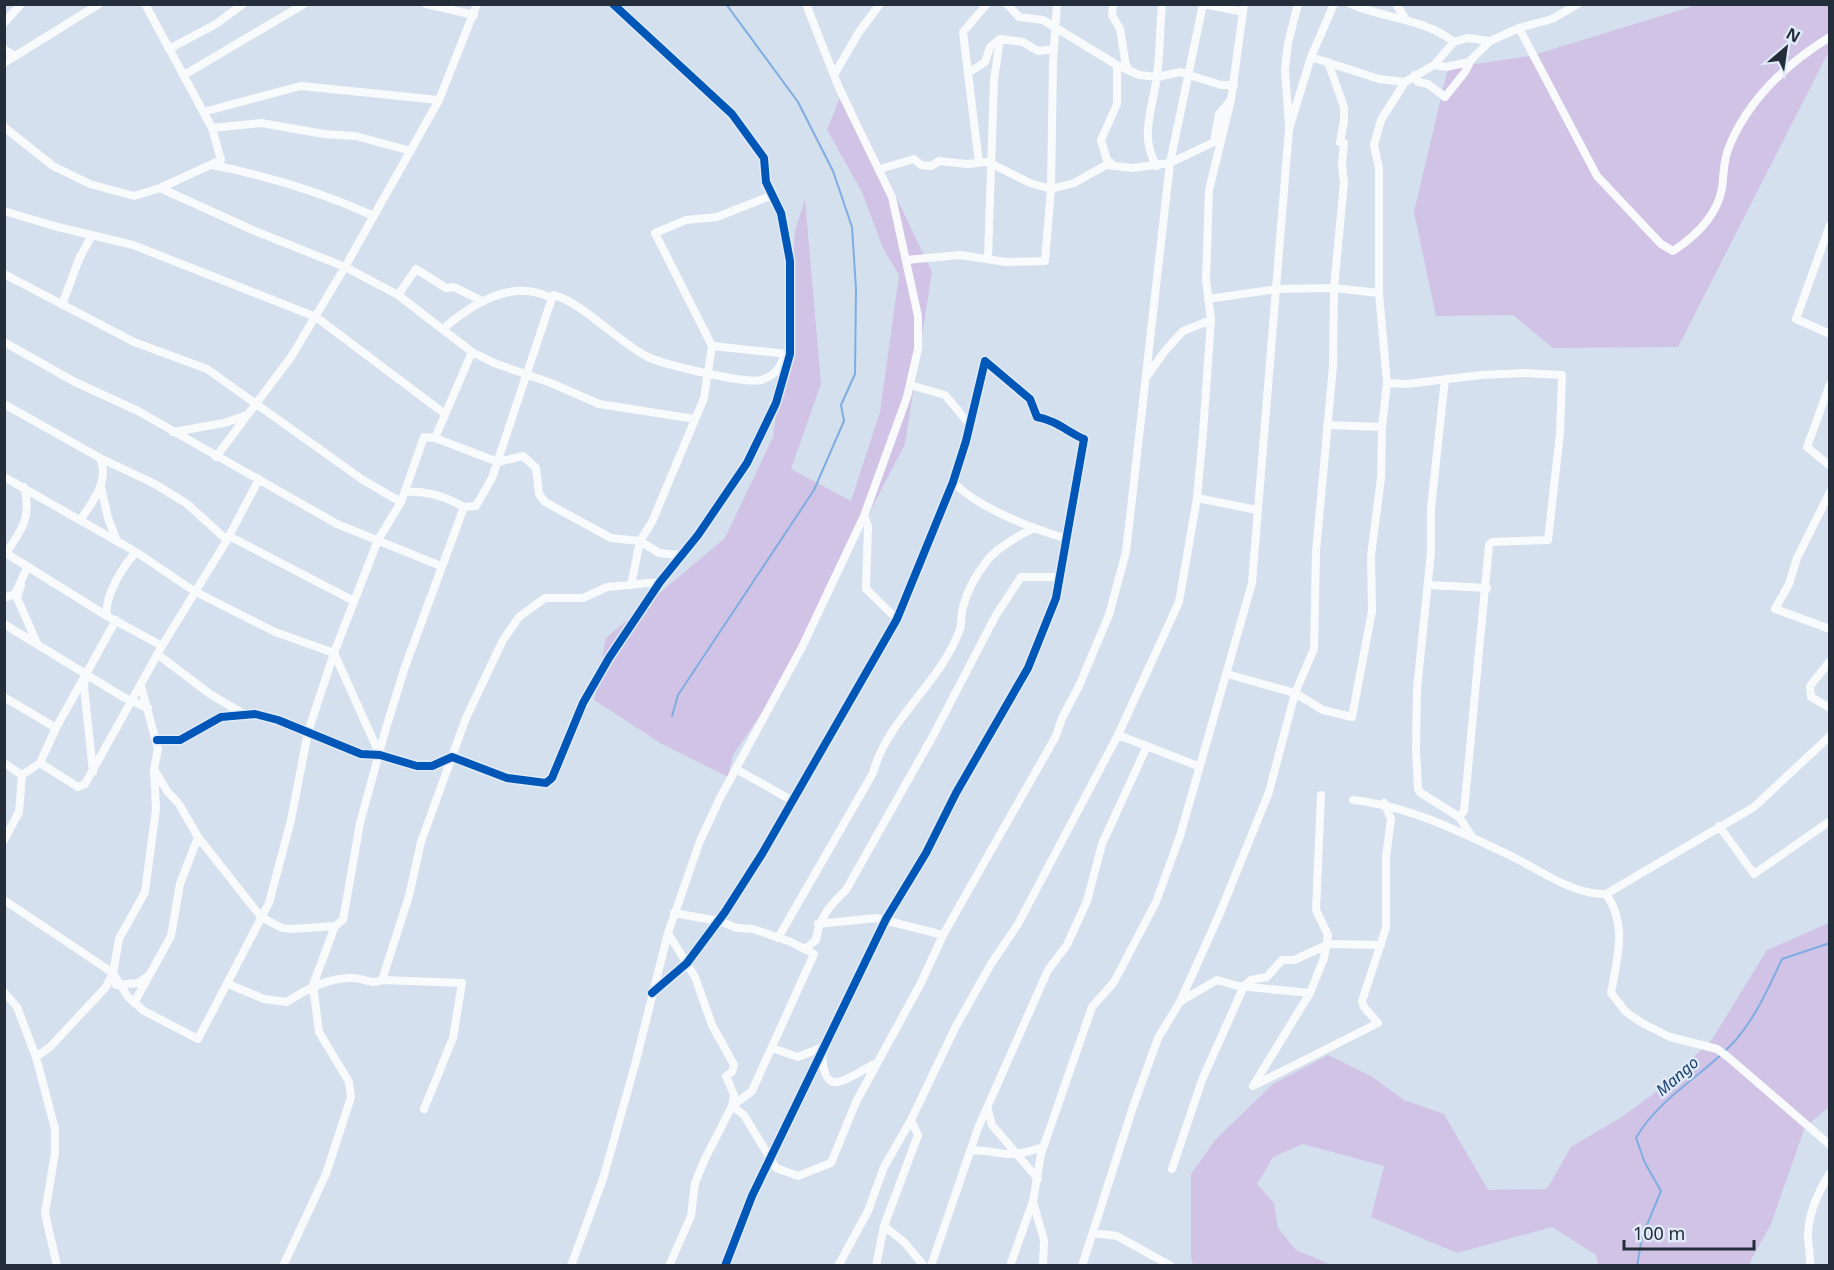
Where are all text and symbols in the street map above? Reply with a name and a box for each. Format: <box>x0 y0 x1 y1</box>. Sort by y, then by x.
north arrow <box>1756 18 1816 78</box>
text: N <box>1782 22 1804 48</box>
water label: Mango <box>1651 1051 1703 1101</box>
scale bar <box>1624 1213 1754 1251</box>
text: 100 m <box>1633 1221 1685 1245</box>

